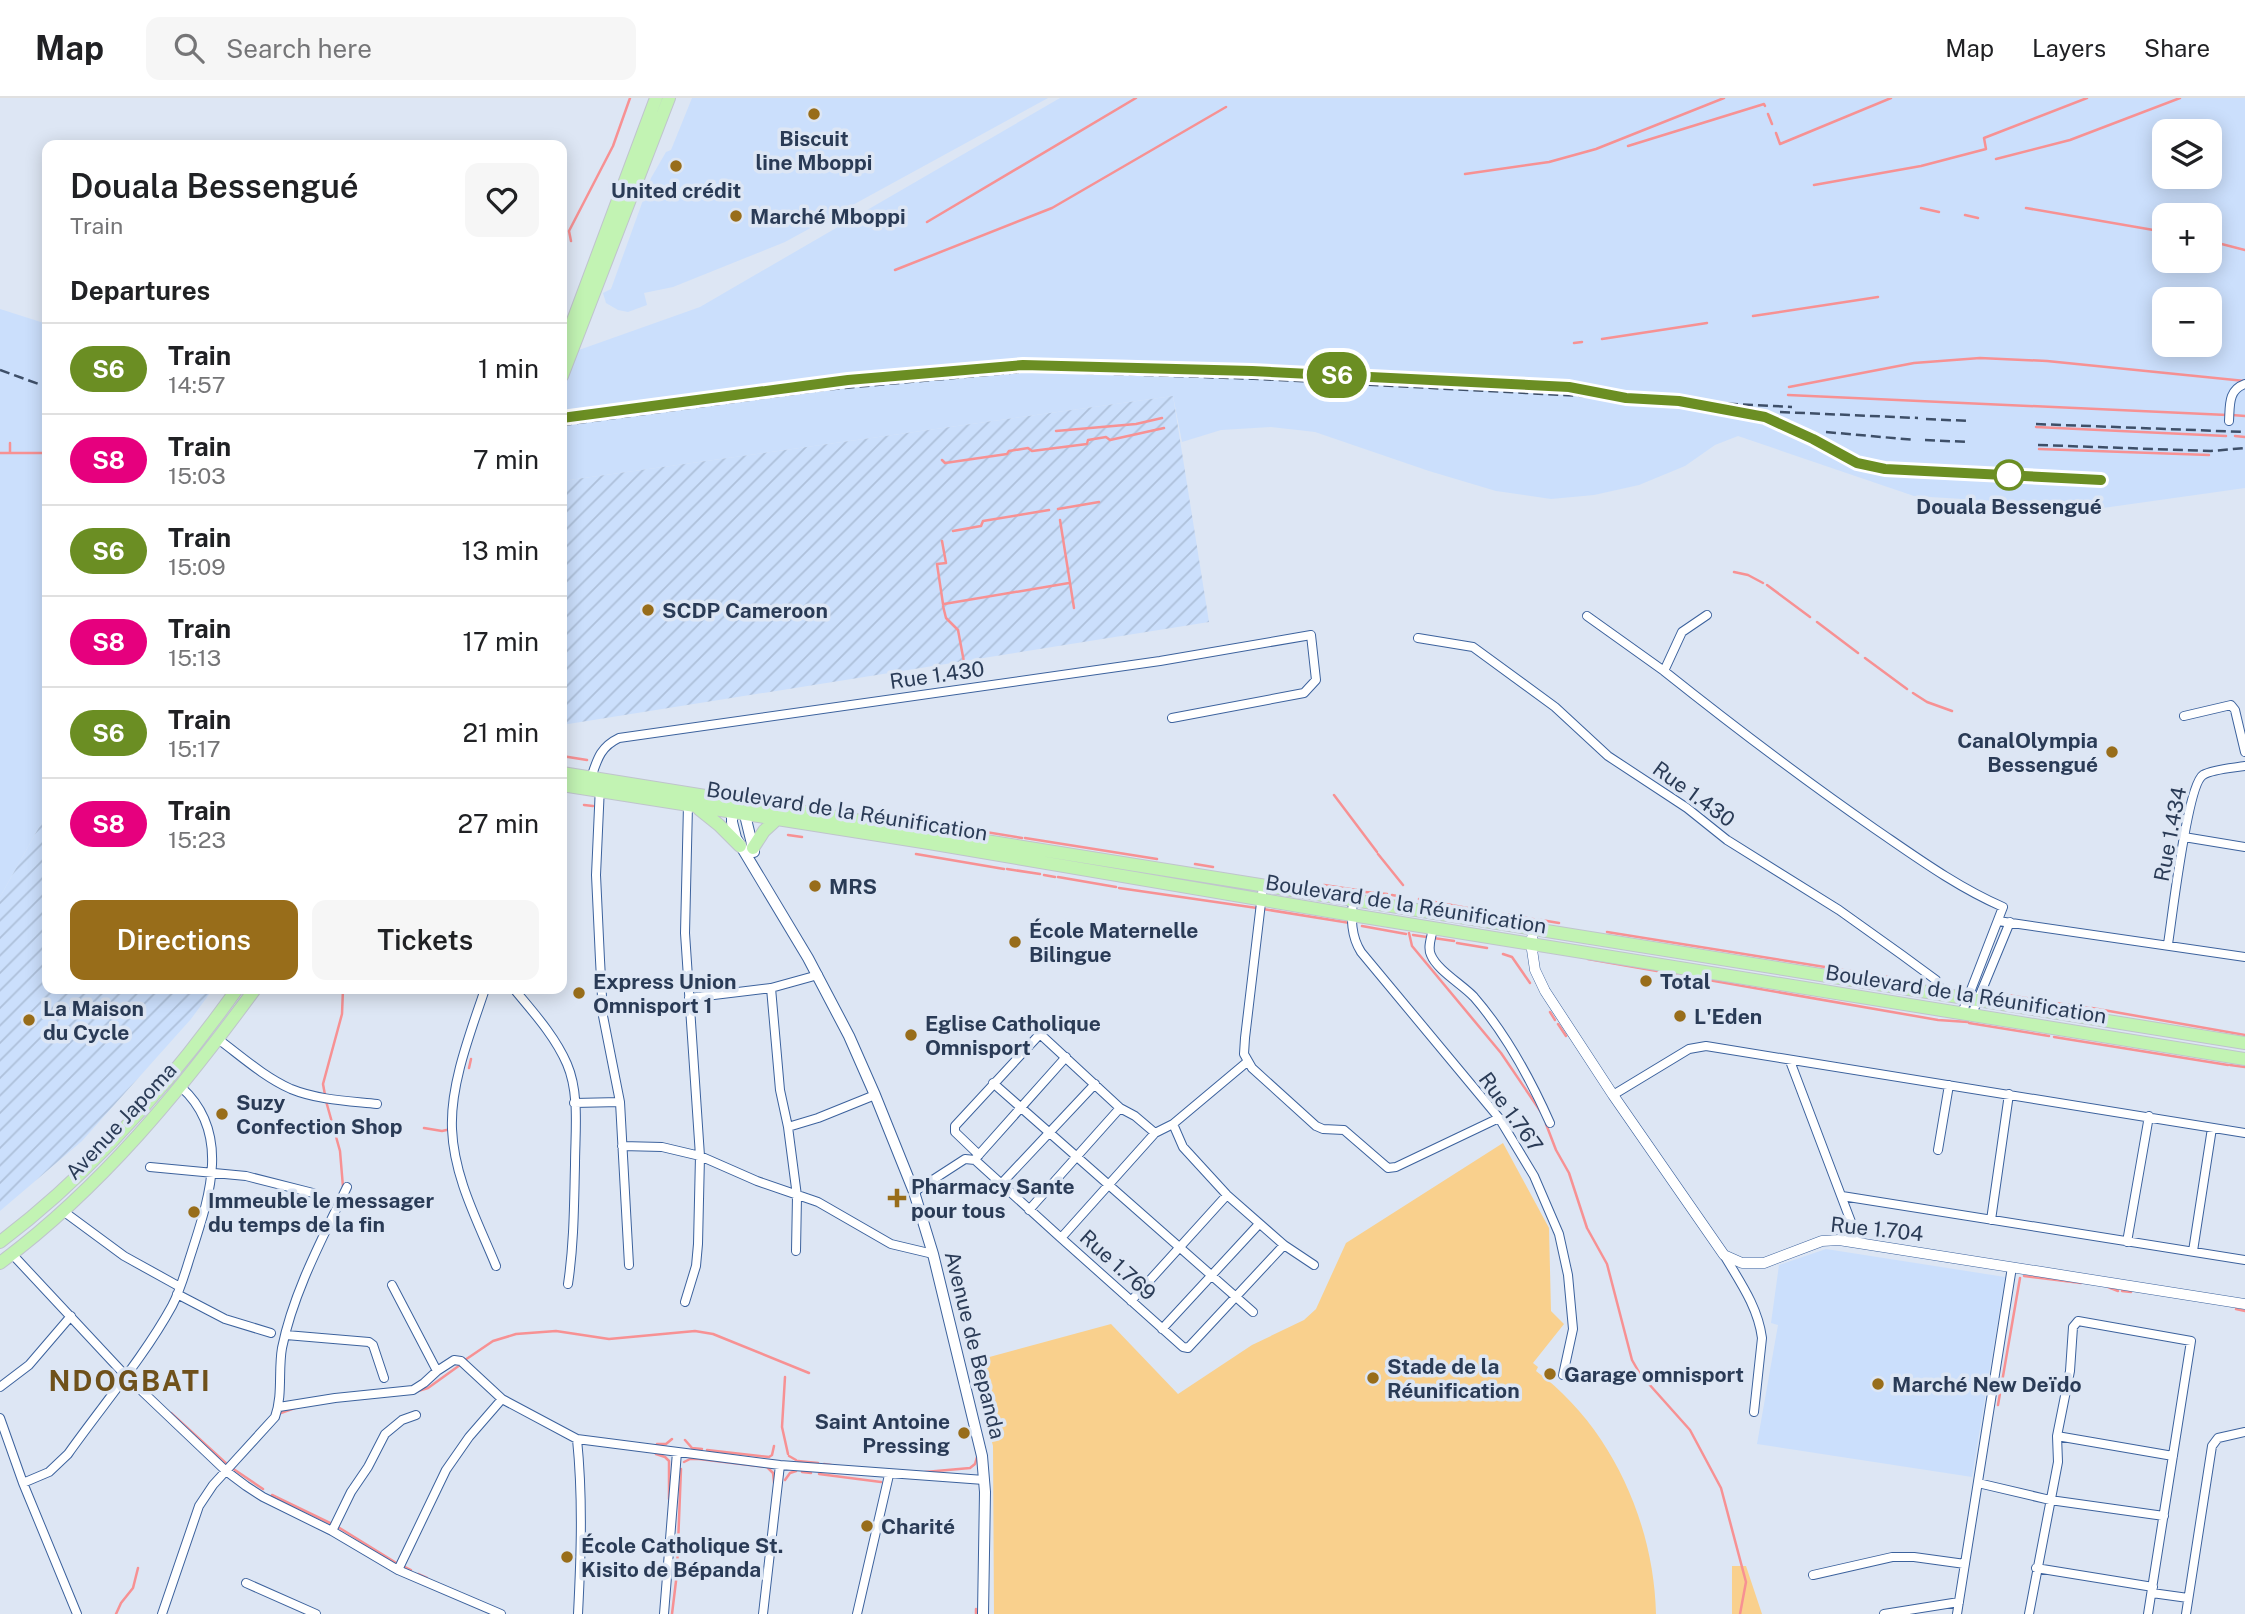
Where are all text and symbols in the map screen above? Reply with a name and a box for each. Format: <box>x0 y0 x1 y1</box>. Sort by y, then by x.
search box <box>146 17 636 80</box>
text: Map <box>35 29 104 67</box>
icon: search <box>170 29 208 67</box>
text: Search here <box>226 33 372 64</box>
text: Map <box>1945 34 1994 62</box>
text: Layers <box>2032 34 2106 62</box>
text: Share <box>2144 34 2210 62</box>
marker: Biscuit line Mboppi <box>806 106 822 122</box>
map controls <box>2152 119 2222 357</box>
button: layers <box>2152 119 2222 189</box>
place label: Biscuit line Mboppi <box>756 126 872 175</box>
marker: United crédit <box>668 158 684 174</box>
button: heart <box>465 163 539 237</box>
text: Douala Bessengué <box>70 167 359 205</box>
place label: United crédit <box>611 178 741 203</box>
button: + <box>2152 203 2222 273</box>
place label: Marché Mboppi <box>750 204 906 229</box>
marker: Marché Mboppi <box>728 208 744 224</box>
text: Train <box>70 212 123 239</box>
text: Departures <box>70 275 210 306</box>
button: − <box>2152 287 2222 357</box>
text: Train <box>168 340 231 371</box>
line badge: S6 <box>1306 352 1368 398</box>
text: 1 min <box>478 353 539 384</box>
text: S6 <box>92 355 125 383</box>
text: S6 <box>1321 361 1353 389</box>
text: 14:57 <box>168 371 226 398</box>
text: Train <box>168 431 231 462</box>
text: 7 min <box>473 444 539 475</box>
text: S8 <box>92 446 125 474</box>
marker: Douala Bessengué <box>1994 460 2024 490</box>
text: 15:03 <box>168 462 226 489</box>
place label: Douala Bessengué <box>1916 494 2102 519</box>
text: Train <box>168 522 231 553</box>
text: 13 min <box>462 535 539 566</box>
text: S6 <box>92 537 125 565</box>
text: 15:09 <box>168 553 226 580</box>
place label: SCDP Cameroon <box>662 598 828 623</box>
marker: SCDP Cameroon <box>640 602 656 618</box>
text: Train <box>168 613 231 644</box>
text: 17 min <box>462 626 539 657</box>
text: S8 <box>92 628 125 656</box>
text: 15:13 <box>168 644 221 671</box>
street label: Rue 1.430 <box>888 656 986 694</box>
text: Train <box>168 704 231 735</box>
text: 21 min <box>463 717 539 748</box>
text: S6 <box>92 719 125 747</box>
place label: CanalOlympia Bessengué <box>1957 728 2098 777</box>
text: 15:17 <box>168 735 220 762</box>
marker: CanalOlympia Bessengué <box>2104 744 2120 760</box>
street label: Rue 1.430 <box>1648 756 1740 832</box>
street label: Boulevard de la Réunification <box>705 776 989 846</box>
street label: Rue 1.434 <box>2149 785 2191 883</box>
text: Train <box>168 795 231 826</box>
text: 27 min <box>457 808 539 839</box>
text: S8 <box>92 810 125 838</box>
text: 15:23 <box>168 826 226 853</box>
street label: Boulevard de la Réunification <box>1264 869 1548 939</box>
place label: MRS <box>829 874 877 899</box>
marker: MRS <box>807 878 823 894</box>
button: Directions <box>70 900 298 980</box>
button: Tickets <box>312 900 539 980</box>
place label: École Maternelle Bilingue <box>1029 918 1198 967</box>
marker: École Maternelle Bilingue <box>1007 934 1023 950</box>
street label: Boulevard de la Réunification <box>1824 959 2108 1029</box>
place label: Express Union Omnisport 1 <box>593 969 736 1018</box>
place label: Total <box>1660 969 1711 994</box>
marker: Total <box>1638 973 1654 989</box>
marker: Express Union Omnisport 1 <box>571 985 587 1001</box>
place label: La Maison du Cycle <box>43 996 144 1045</box>
place label: L'Eden <box>1694 1004 1762 1029</box>
marker: L'Eden <box>1672 1008 1688 1024</box>
place label: Eglise Catholique Omnisport <box>925 1011 1101 1060</box>
marker: La Maison du Cycle <box>21 1012 37 1028</box>
marker: Eglise Catholique Omnisport <box>903 1027 919 1043</box>
street label: Avenue Japoma <box>60 1057 182 1185</box>
street label: Rue 1.767 <box>1474 1067 1548 1157</box>
place label: Suzy Confection Shop <box>236 1090 402 1139</box>
marker: Suzy Confection Shop <box>214 1106 230 1122</box>
place label: Pharmacy Sante pour tous <box>911 1174 1075 1223</box>
place label: Immeuble le messager du temps de la fin <box>208 1188 434 1237</box>
marker: Pharmacy Sante pour tous <box>889 1190 905 1206</box>
marker: Immeuble le messager du temps de la fin <box>186 1204 202 1220</box>
street label: Rue 1.704 <box>1829 1212 1925 1246</box>
street label: Rue 1.769 <box>1075 1224 1161 1306</box>
street label: Avenue de Bepanda <box>940 1249 1010 1441</box>
place label: Stade de la Réunification <box>1387 1354 1520 1403</box>
place label: Garage omnisport <box>1564 1362 1744 1387</box>
district label: NDOGBATI <box>48 1364 212 1397</box>
marker: Garage omnisport <box>1542 1366 1558 1382</box>
marker: Stade de la Réunification <box>1365 1370 1381 1386</box>
place label: Marché New Deïdo <box>1892 1372 2082 1397</box>
marker: Marché New Deïdo <box>1870 1376 1886 1392</box>
place label: Saint Antoine Pressing <box>814 1409 950 1458</box>
marker: Saint Antoine Pressing <box>956 1425 972 1441</box>
place label: Charité <box>881 1514 955 1539</box>
marker: Charité <box>859 1518 875 1534</box>
place label: École Catholique St. Kisito de Bépanda <box>581 1533 784 1582</box>
marker: École Catholique St. Kisito de Bépanda <box>559 1549 575 1565</box>

